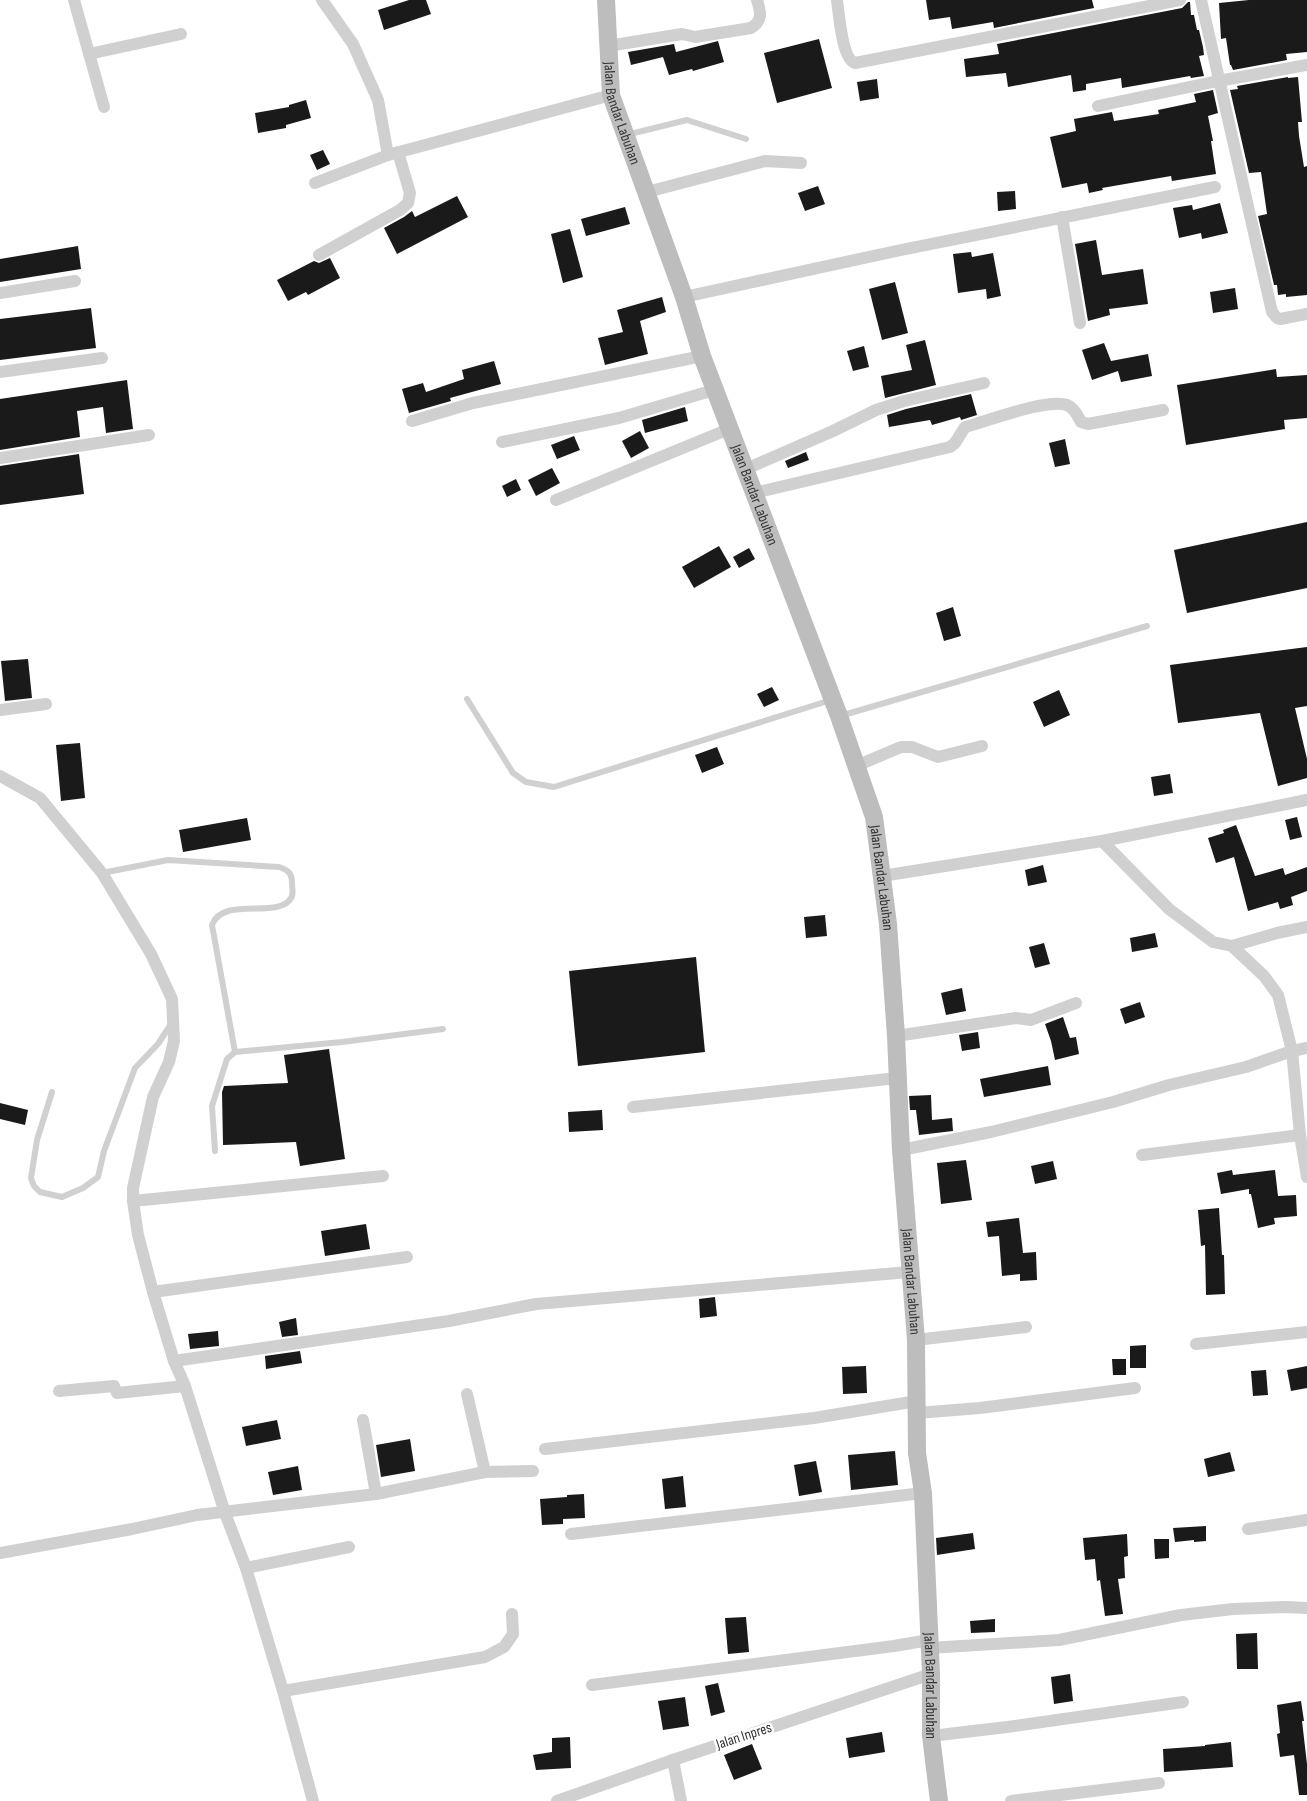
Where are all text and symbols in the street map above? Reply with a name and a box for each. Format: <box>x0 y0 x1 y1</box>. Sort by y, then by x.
street label: Jalan Bandar Labuhan <box>600 60 645 167</box>
street label: Jalan Bandar Labuhan <box>727 441 783 548</box>
street label: Jalan Bandar Labuhan <box>866 823 898 931</box>
street label: Jalan Bandar Labuhan <box>898 1227 925 1335</box>
street label: Jalan Bandar Labuhan <box>920 1631 941 1739</box>
street label: Jalan Inpres <box>713 1718 774 1754</box>

